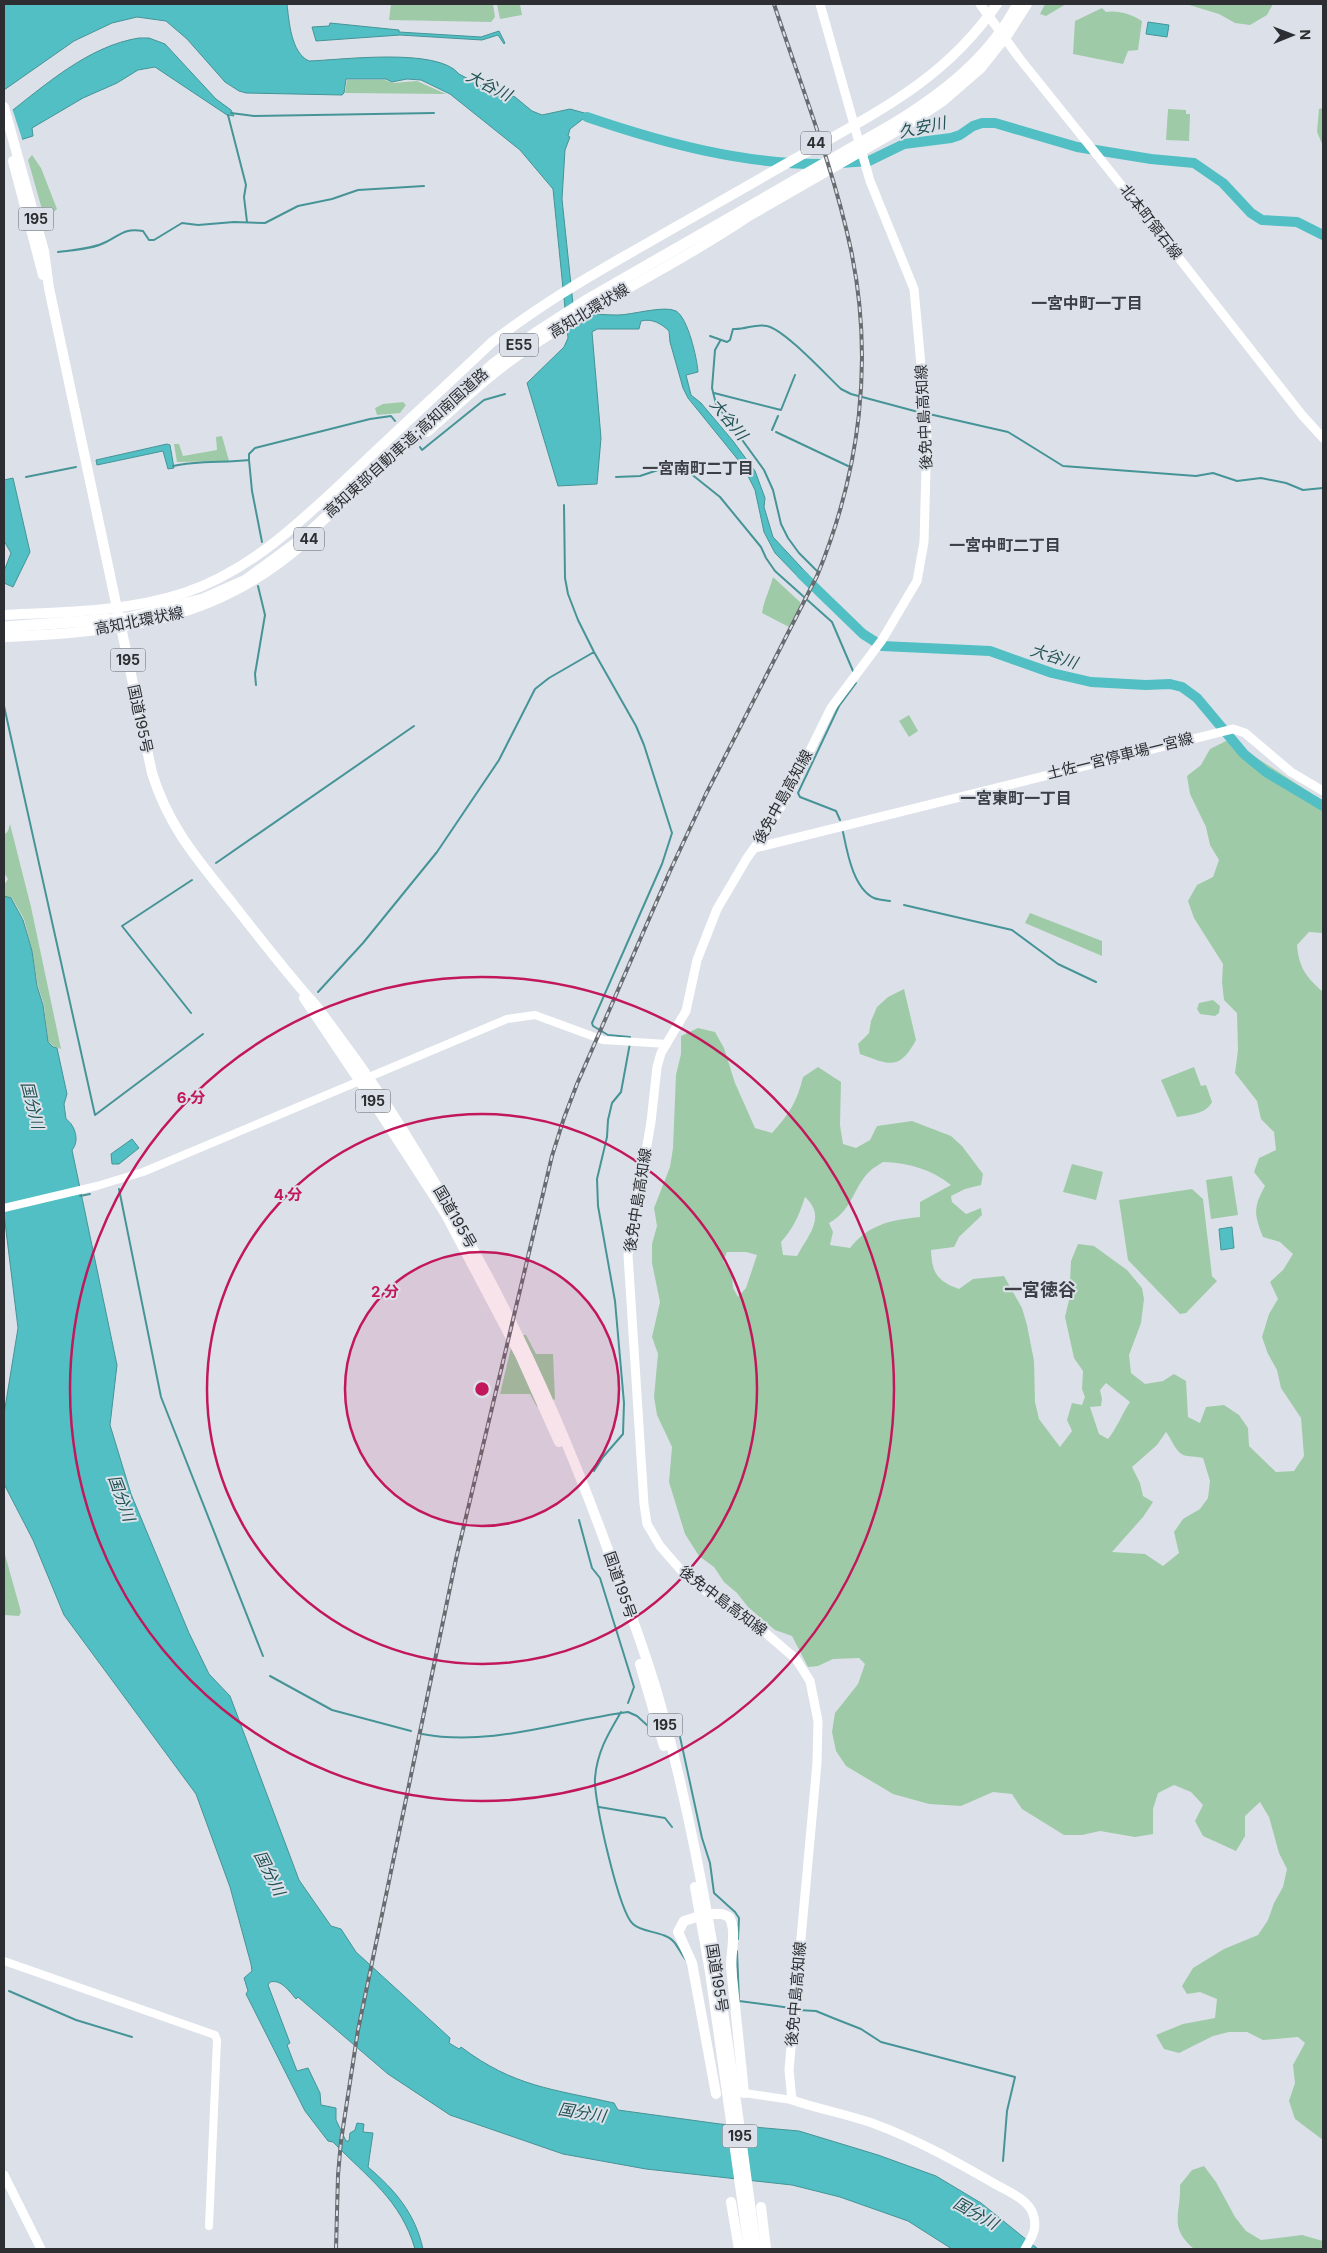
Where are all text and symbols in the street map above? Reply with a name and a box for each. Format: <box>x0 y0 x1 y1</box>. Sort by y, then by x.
north arrow <box>1267 10 1317 60</box>
text: N <box>1297 29 1314 40</box>
water label: 大谷川 <box>463 65 517 106</box>
water label: 久安川 <box>896 112 950 142</box>
road number: 44 <box>801 132 831 154</box>
street label: 北本町領石線 <box>1116 180 1187 263</box>
road number: 195 <box>18 208 54 230</box>
street label: 高知北環状線 <box>545 279 632 342</box>
district label: 一宮中町一丁目 <box>1031 293 1143 313</box>
road number: E55 <box>500 334 538 356</box>
street label: 高知東部自動車道;高知南国道路 <box>320 364 492 521</box>
street label: 後免中島高知線 <box>911 364 936 470</box>
water label: 大谷川 <box>706 394 753 445</box>
district label: 一宮南町二丁目 <box>642 458 754 478</box>
road number: 44 <box>294 528 324 550</box>
district label: 一宮中町二丁目 <box>949 535 1061 555</box>
street label: 高知北環状線 <box>93 603 185 638</box>
water label: 大谷川 <box>1028 639 1082 673</box>
road number: 195 <box>110 648 146 672</box>
street label: 国道195号 <box>124 683 157 755</box>
street label: 土佐一宮停車場一宮線 <box>1045 728 1195 783</box>
street label: 後免中島高知線 <box>749 746 816 847</box>
district label: 一宮東町一丁目 <box>960 788 1072 808</box>
water label: 国分川 <box>17 1079 49 1133</box>
text: 6 分 <box>177 1088 205 1107</box>
road number: 195 <box>356 1090 390 1112</box>
street label: 後免中島高知線 <box>620 1147 655 1253</box>
street label: 国道195号 <box>430 1182 481 1252</box>
text: 4 分 <box>274 1185 302 1204</box>
district label: 一宮徳谷 <box>1004 1279 1076 1300</box>
text: 2 分 <box>371 1282 399 1301</box>
centre of rings <box>473 1380 491 1398</box>
water label: 国分川 <box>104 1472 140 1526</box>
street label: 国道195号 <box>600 1549 641 1621</box>
street label: 後免中島高知線 <box>676 1561 771 1640</box>
road number: 195 <box>648 1714 682 1736</box>
water label: 国分川 <box>250 1847 291 1901</box>
street label: 後免中島高知線 <box>781 1941 810 2047</box>
street label: 国道195号 <box>703 1942 732 2014</box>
water label: 国分川 <box>557 2098 609 2126</box>
road number: 195 <box>722 2124 758 2148</box>
water label: 国分川 <box>950 2193 1004 2234</box>

